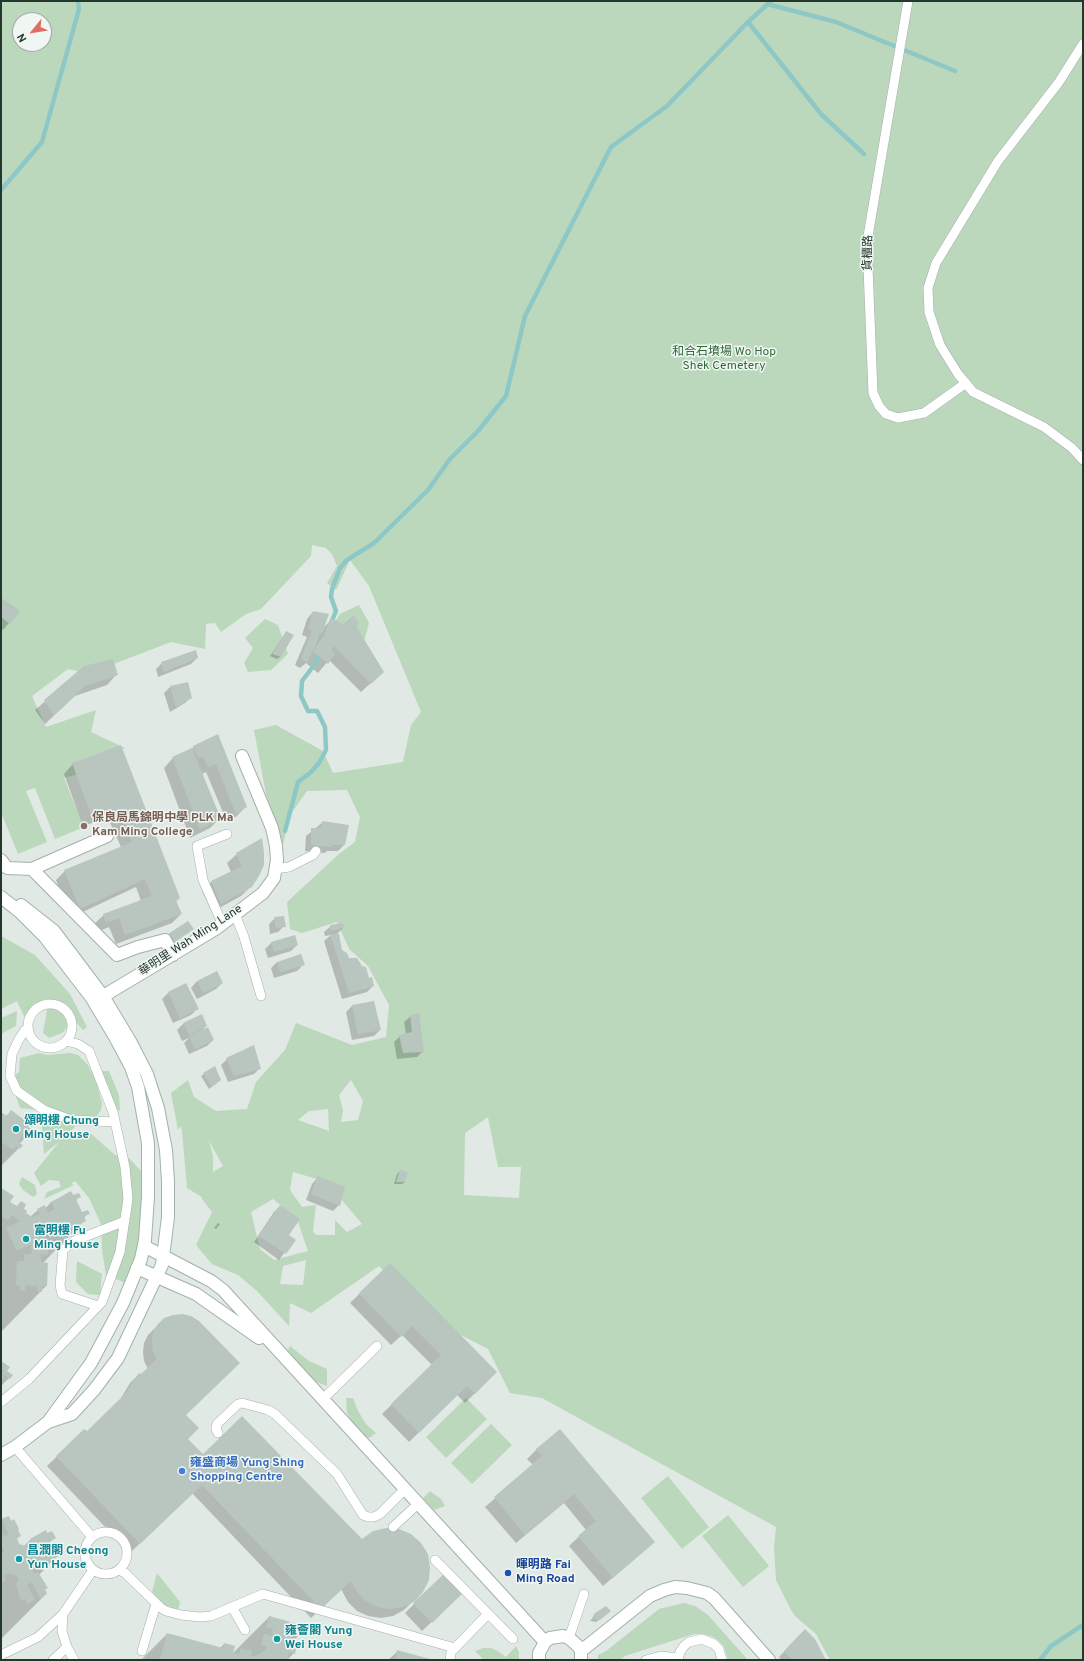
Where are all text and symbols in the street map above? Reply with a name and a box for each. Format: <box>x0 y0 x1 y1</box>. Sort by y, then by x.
north arrow <box>12 12 52 52</box>
text: N <box>14 31 31 44</box>
street label: 貨櫃路 <box>861 235 877 271</box>
park label: 和合石墳場 Wo Hop Shek Cemetery <box>672 346 776 374</box>
place label: 保良局馬錦明中學 PLK Ma Kam Ming College <box>92 812 233 840</box>
marker: 保良局馬錦明中學 PLK Ma Kam Ming College <box>79 821 89 831</box>
street label: 華明里 Wah Ming Lane <box>137 902 245 980</box>
place label: 頌明樓 Chung Ming House <box>24 1115 99 1143</box>
marker: 頌明樓 Chung Ming House <box>11 1124 21 1134</box>
place label: 富明樓 Fu Ming House <box>34 1225 99 1253</box>
marker: 富明樓 Fu Ming House <box>21 1234 31 1244</box>
place label: 雍盛商場 Yung Shing Shopping Centre <box>190 1457 304 1485</box>
marker: 雍盛商場 Yung Shing Shopping Centre <box>177 1466 187 1476</box>
place label: 昌潤閣 Cheong Yun House <box>27 1545 108 1573</box>
marker: 昌潤閣 Cheong Yun House <box>14 1554 24 1564</box>
place label: 暉明路 Fai Ming Road <box>516 1559 575 1587</box>
marker: 暉明路 Fai Ming Road <box>503 1568 513 1578</box>
place label: 雍薈閣 Yung Wei House <box>285 1625 352 1653</box>
marker: 雍薈閣 Yung Wei House <box>272 1634 282 1644</box>

